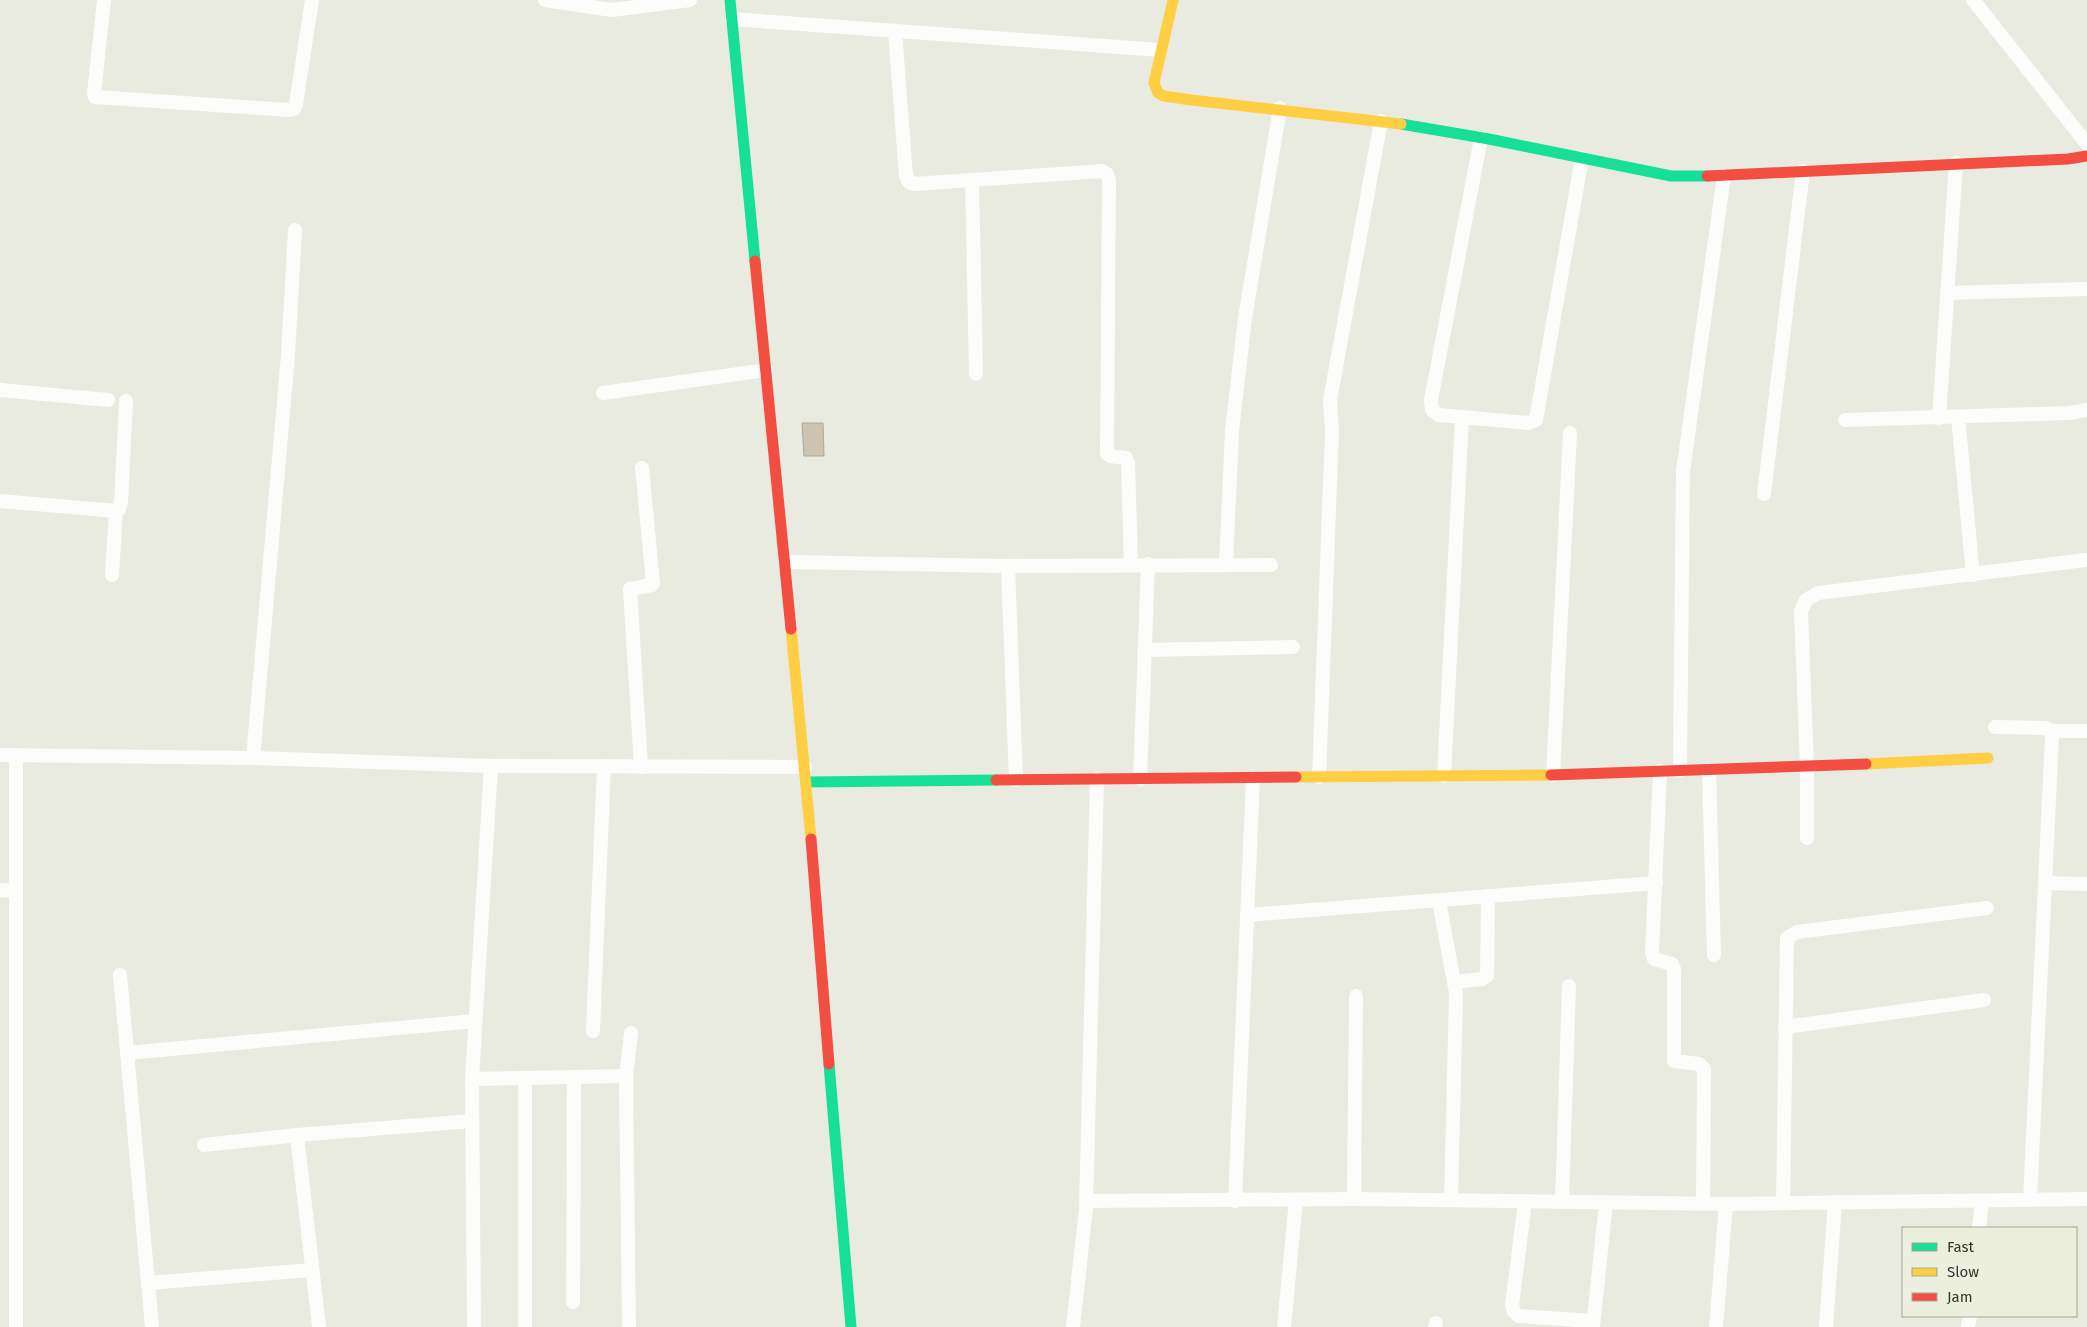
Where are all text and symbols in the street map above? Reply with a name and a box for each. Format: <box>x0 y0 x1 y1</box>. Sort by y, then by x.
legend <box>1902 1227 2077 1317</box>
text: Fast <box>1947 1238 1974 1256</box>
text: Slow <box>1947 1263 1979 1281</box>
text: Jam <box>1947 1288 1973 1306</box>

